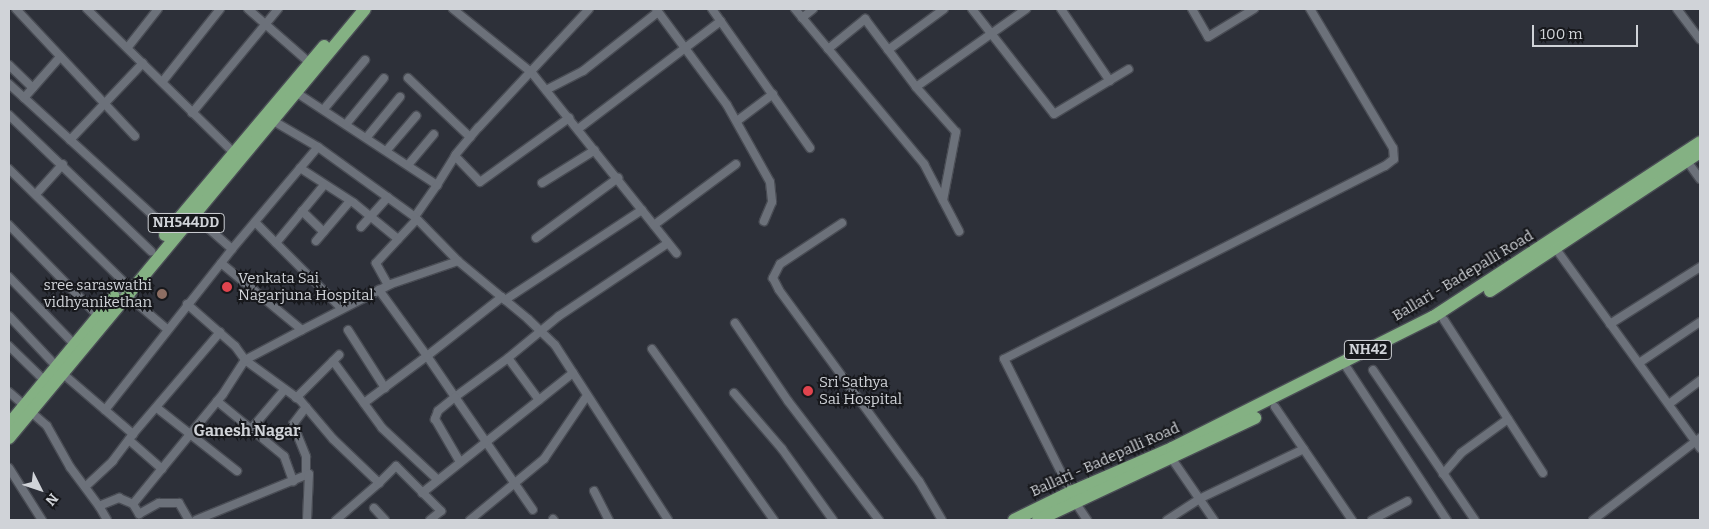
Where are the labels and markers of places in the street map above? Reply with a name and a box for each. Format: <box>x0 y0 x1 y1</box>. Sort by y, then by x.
place label: Venkata Sai Nagarjuna Hospital <box>238 269 374 304</box>
place label: sree saraswathi vidhyanikethan <box>44 276 152 311</box>
marker: Venkata Sai Nagarjuna Hospital <box>220 280 234 294</box>
marker: sree saraswathi vidhyanikethan <box>156 288 168 300</box>
place label: Sri Sathya Sai Hospital <box>819 373 902 408</box>
marker: Sri Sathya Sai Hospital <box>801 384 815 398</box>

